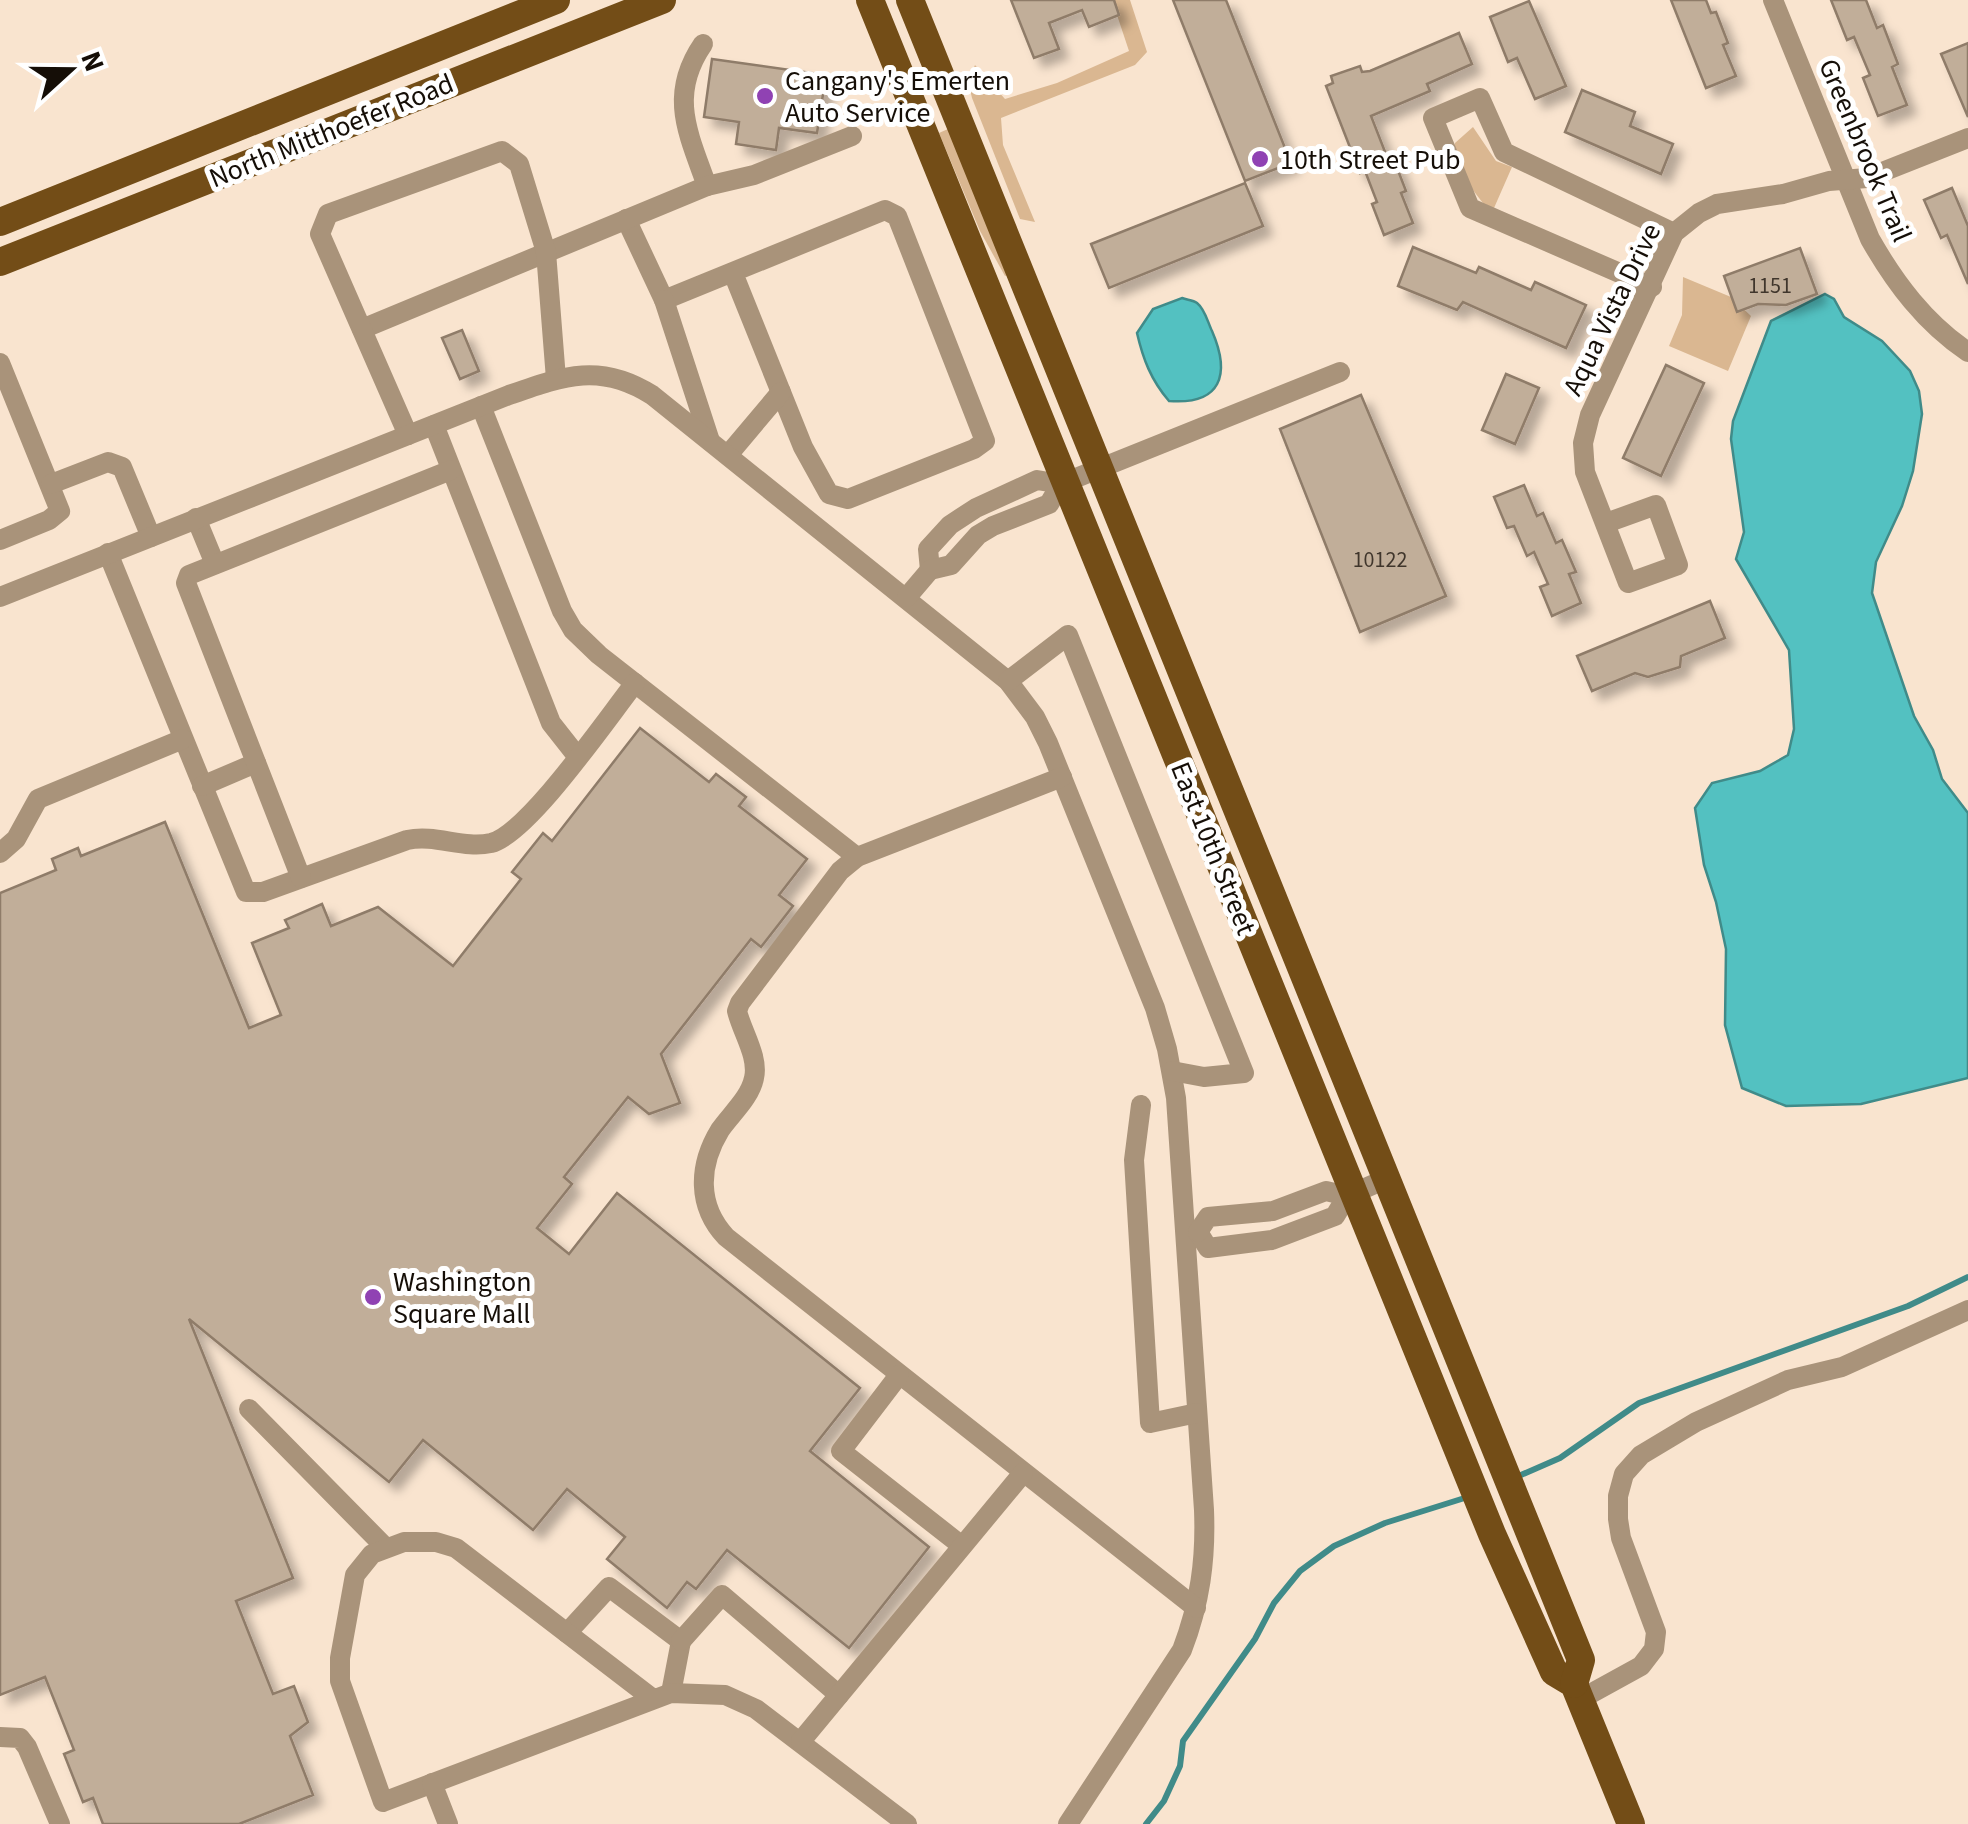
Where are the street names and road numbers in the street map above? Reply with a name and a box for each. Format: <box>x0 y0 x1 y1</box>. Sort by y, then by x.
street label: Greenbrook Trail <box>1808 53 1922 248</box>
street label: North Mitthoefer Road <box>203 64 460 198</box>
street label: Aqua Vista Drive <box>1553 216 1671 402</box>
street label: East 10th Street <box>1160 756 1266 941</box>

